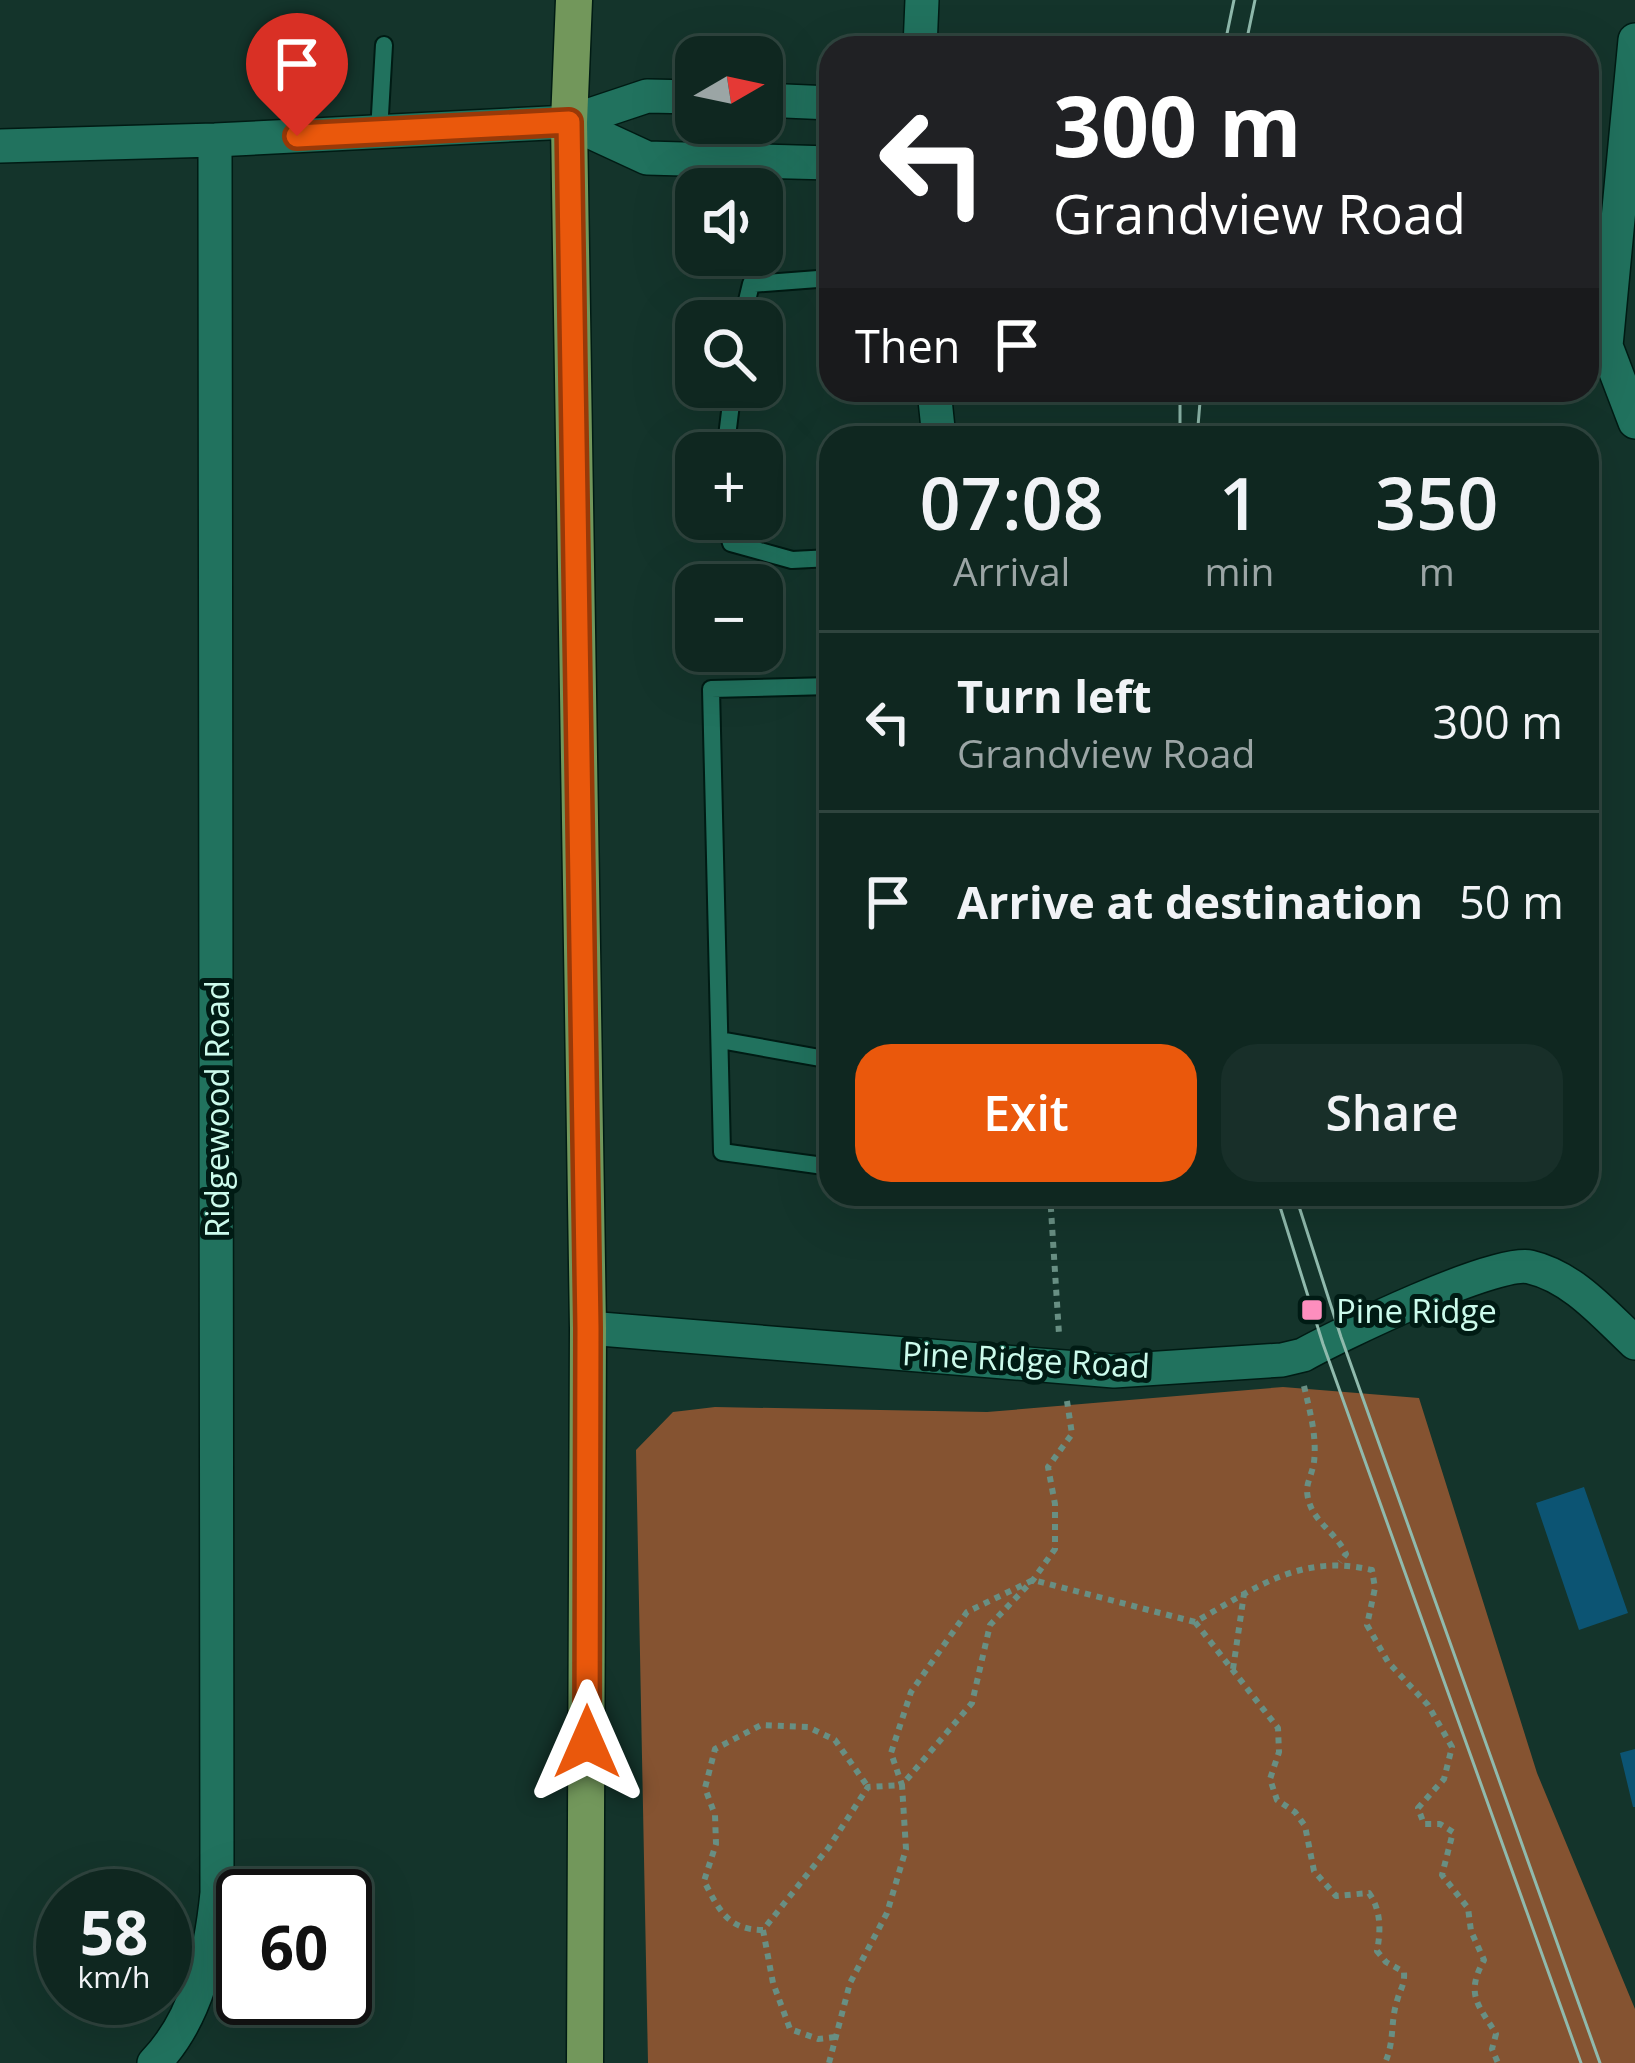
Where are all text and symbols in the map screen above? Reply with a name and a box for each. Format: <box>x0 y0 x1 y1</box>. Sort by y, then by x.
pin <box>246 13 348 136</box>
icon: arrive <box>264 31 330 97</box>
north arrow <box>675 36 783 144</box>
map controls <box>675 36 783 672</box>
text: 300 m <box>1053 67 1301 182</box>
icon: left <box>855 84 1011 240</box>
button: sound <box>675 168 783 276</box>
text: Grandview Road <box>1053 176 1466 250</box>
button: search <box>675 300 783 408</box>
icon: arrive <box>984 312 1050 378</box>
text: Then <box>855 315 960 376</box>
button: + <box>675 432 783 540</box>
text: 07:08 <box>920 453 1104 551</box>
text: 1 <box>1219 453 1260 551</box>
text: 350 <box>1375 453 1498 551</box>
text: Arrival <box>953 544 1070 597</box>
text: min <box>1205 544 1274 597</box>
text: m <box>1419 544 1455 597</box>
button: − <box>675 564 783 672</box>
text: Turn left <box>957 665 1152 726</box>
icon: left <box>855 689 921 755</box>
text: 300 m <box>1432 691 1563 752</box>
text: Grandview Road <box>957 726 1255 779</box>
icon: arrive <box>855 869 921 935</box>
text: Arrive at destination <box>957 871 1423 932</box>
text: 50 m <box>1459 871 1564 932</box>
street label: Ridgewood Road <box>194 980 239 1238</box>
button: Exit <box>855 1044 1197 1182</box>
button: Share <box>1221 1044 1563 1182</box>
place label: Pine Ridge <box>1336 1288 1497 1333</box>
marker: Pine Ridge <box>1299 1297 1325 1323</box>
street label: Pine Ridge Road <box>901 1330 1151 1388</box>
position arrow <box>524 1679 650 1805</box>
speed limit sign: 60 <box>216 1869 372 2025</box>
text: 58 <box>80 1891 148 1973</box>
text: km/h <box>78 1956 150 1997</box>

